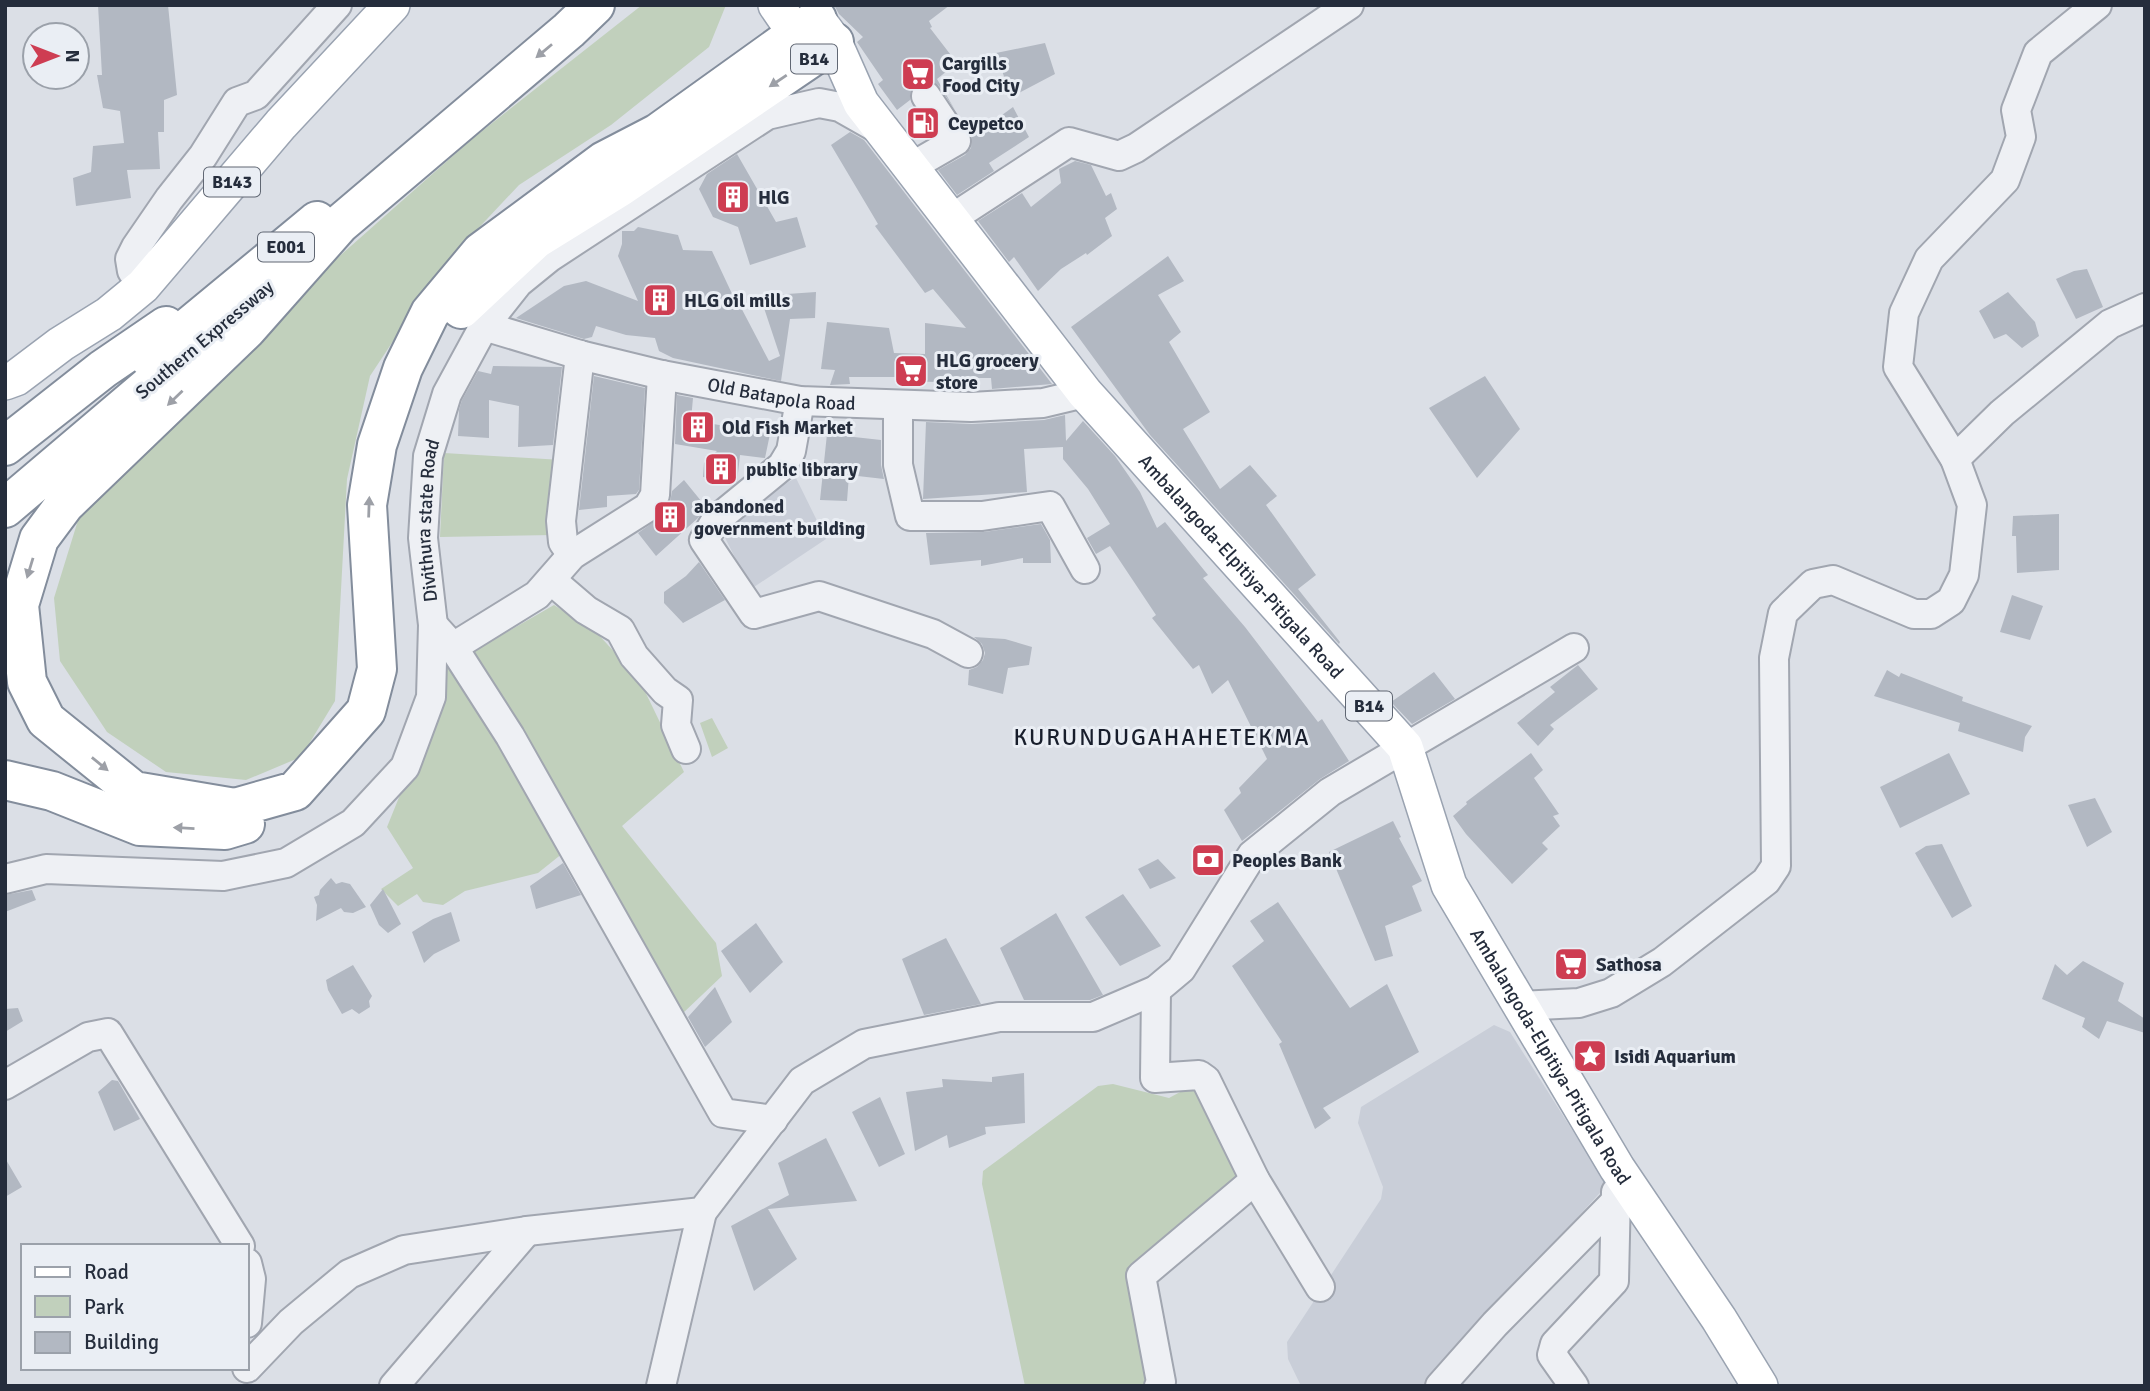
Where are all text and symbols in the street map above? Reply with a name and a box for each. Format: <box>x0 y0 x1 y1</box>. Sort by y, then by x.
north arrow <box>21 21 91 91</box>
one-way arrow <box>536 43 553 58</box>
road number: B14 <box>791 44 837 74</box>
text: N <box>60 49 84 63</box>
place label: Cargills Food City <box>942 52 1020 98</box>
supermarket icon: Cargills Food City <box>899 55 937 93</box>
one-way arrow <box>769 74 787 88</box>
fuel station icon: Ceypetco <box>904 104 942 142</box>
place label: Ceypetco <box>948 112 1024 136</box>
road number: B143 <box>204 168 260 196</box>
building icon: HlG <box>714 178 752 216</box>
place label: HlG <box>758 186 789 210</box>
road number: E001 <box>258 232 314 262</box>
street label: Southern Expressway <box>131 275 279 405</box>
building icon: HLG oil mills <box>641 281 679 319</box>
place label: HLG oil mills <box>684 289 790 313</box>
place label: HLG grocery store <box>936 349 1039 395</box>
supermarket icon: HLG grocery store <box>892 352 930 390</box>
street label: Old Batapola Road <box>705 373 856 416</box>
one-way arrow <box>167 389 184 406</box>
building icon: Old Fish Market <box>679 408 717 446</box>
place label: Old Fish Market <box>722 416 853 440</box>
street label: Divithura state Road <box>412 436 446 603</box>
building icon: public library <box>702 450 740 488</box>
street label: Ambalangoda-Elpitiya-Pitigala Road <box>1133 450 1348 684</box>
place label: public library <box>746 458 858 482</box>
one-way arrow <box>363 495 374 517</box>
place label: abandoned government building <box>694 495 865 541</box>
building icon: abandoned government building <box>651 498 689 536</box>
one-way arrow <box>24 558 34 579</box>
road number: B14 <box>1346 692 1392 720</box>
district label: KURUNDUGAHAHETEKMA <box>1013 723 1311 752</box>
one-way arrow <box>91 756 109 771</box>
one-way arrow <box>172 822 194 833</box>
bank icon: Peoples Bank <box>1189 841 1227 879</box>
place label: Peoples Bank <box>1232 849 1342 873</box>
street label: Ambalangoda-Elpitiya-Pitigala Road <box>1464 924 1636 1190</box>
supermarket icon: Sathosa <box>1552 945 1590 983</box>
place label: Sathosa <box>1596 953 1662 977</box>
place icon: Isidi Aquarium <box>1571 1037 1609 1075</box>
place label: Isidi Aquarium <box>1614 1045 1736 1069</box>
legend <box>21 1244 248 1370</box>
text: Road <box>84 1259 129 1285</box>
text: Park <box>84 1294 125 1320</box>
text: Building <box>84 1329 159 1355</box>

